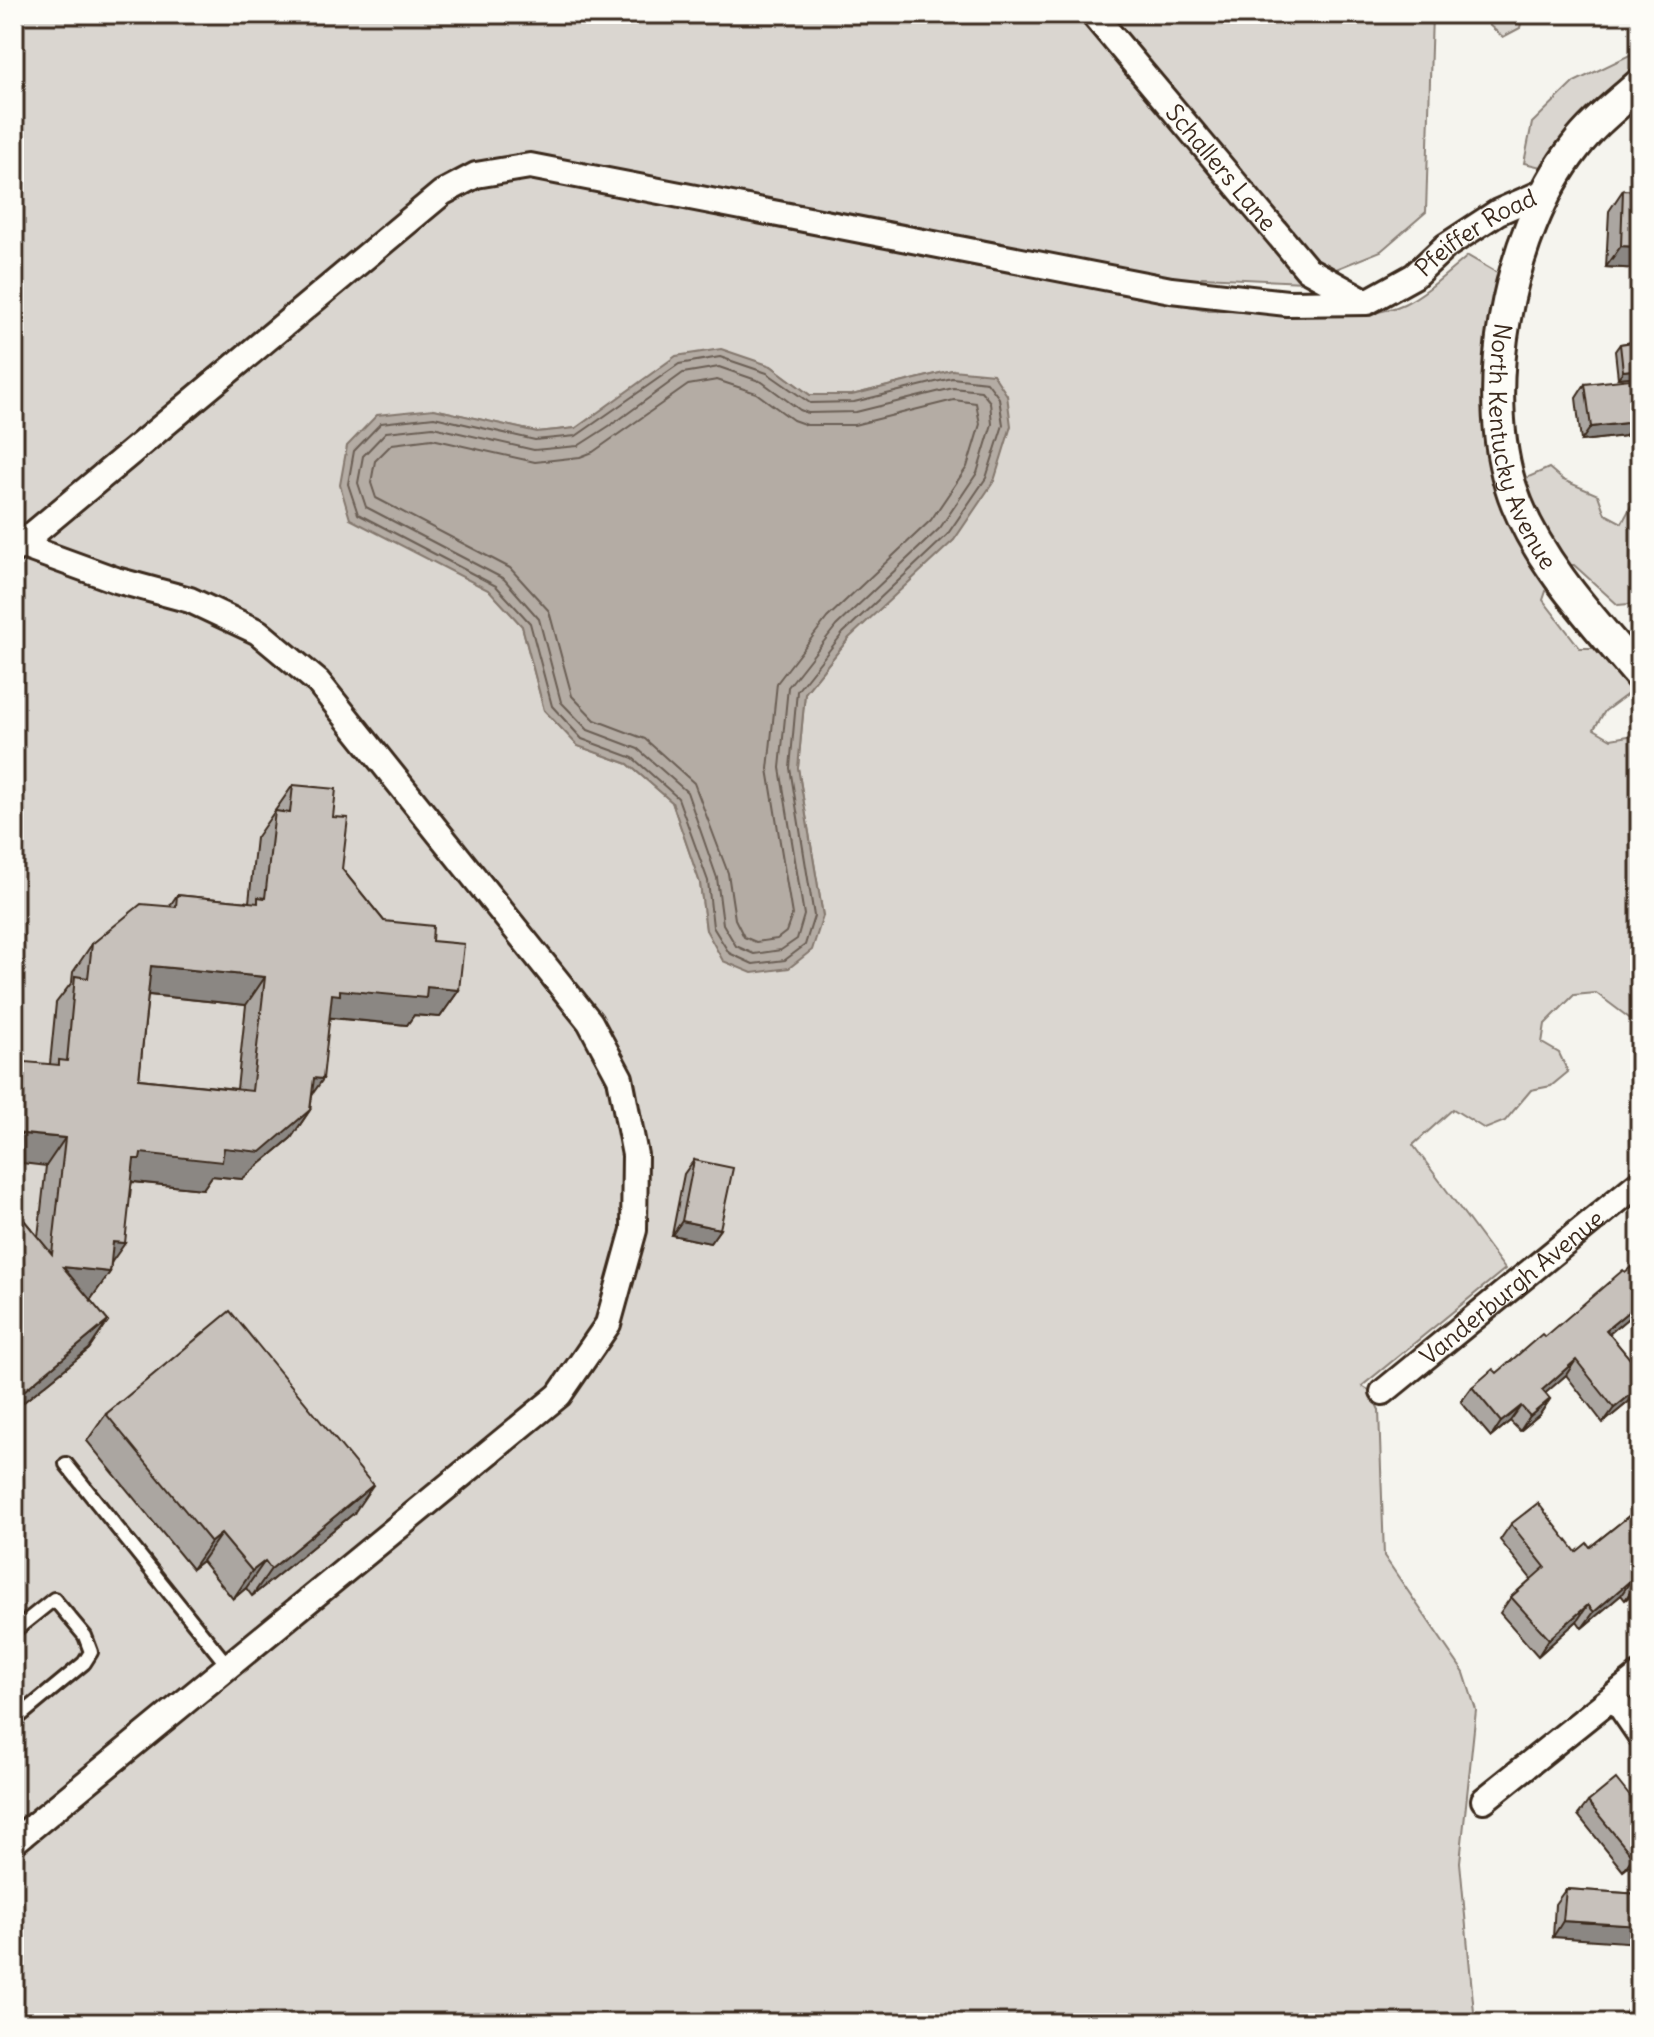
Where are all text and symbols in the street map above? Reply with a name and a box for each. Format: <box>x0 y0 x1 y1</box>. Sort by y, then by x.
street label: Schallers Lane <box>1160 98 1283 237</box>
street label: Pfeiffer Road <box>1408 182 1541 283</box>
street label: North Kentucky Avenue <box>1483 321 1564 575</box>
street label: Vanderburgh Avenue <box>1414 1203 1610 1371</box>

